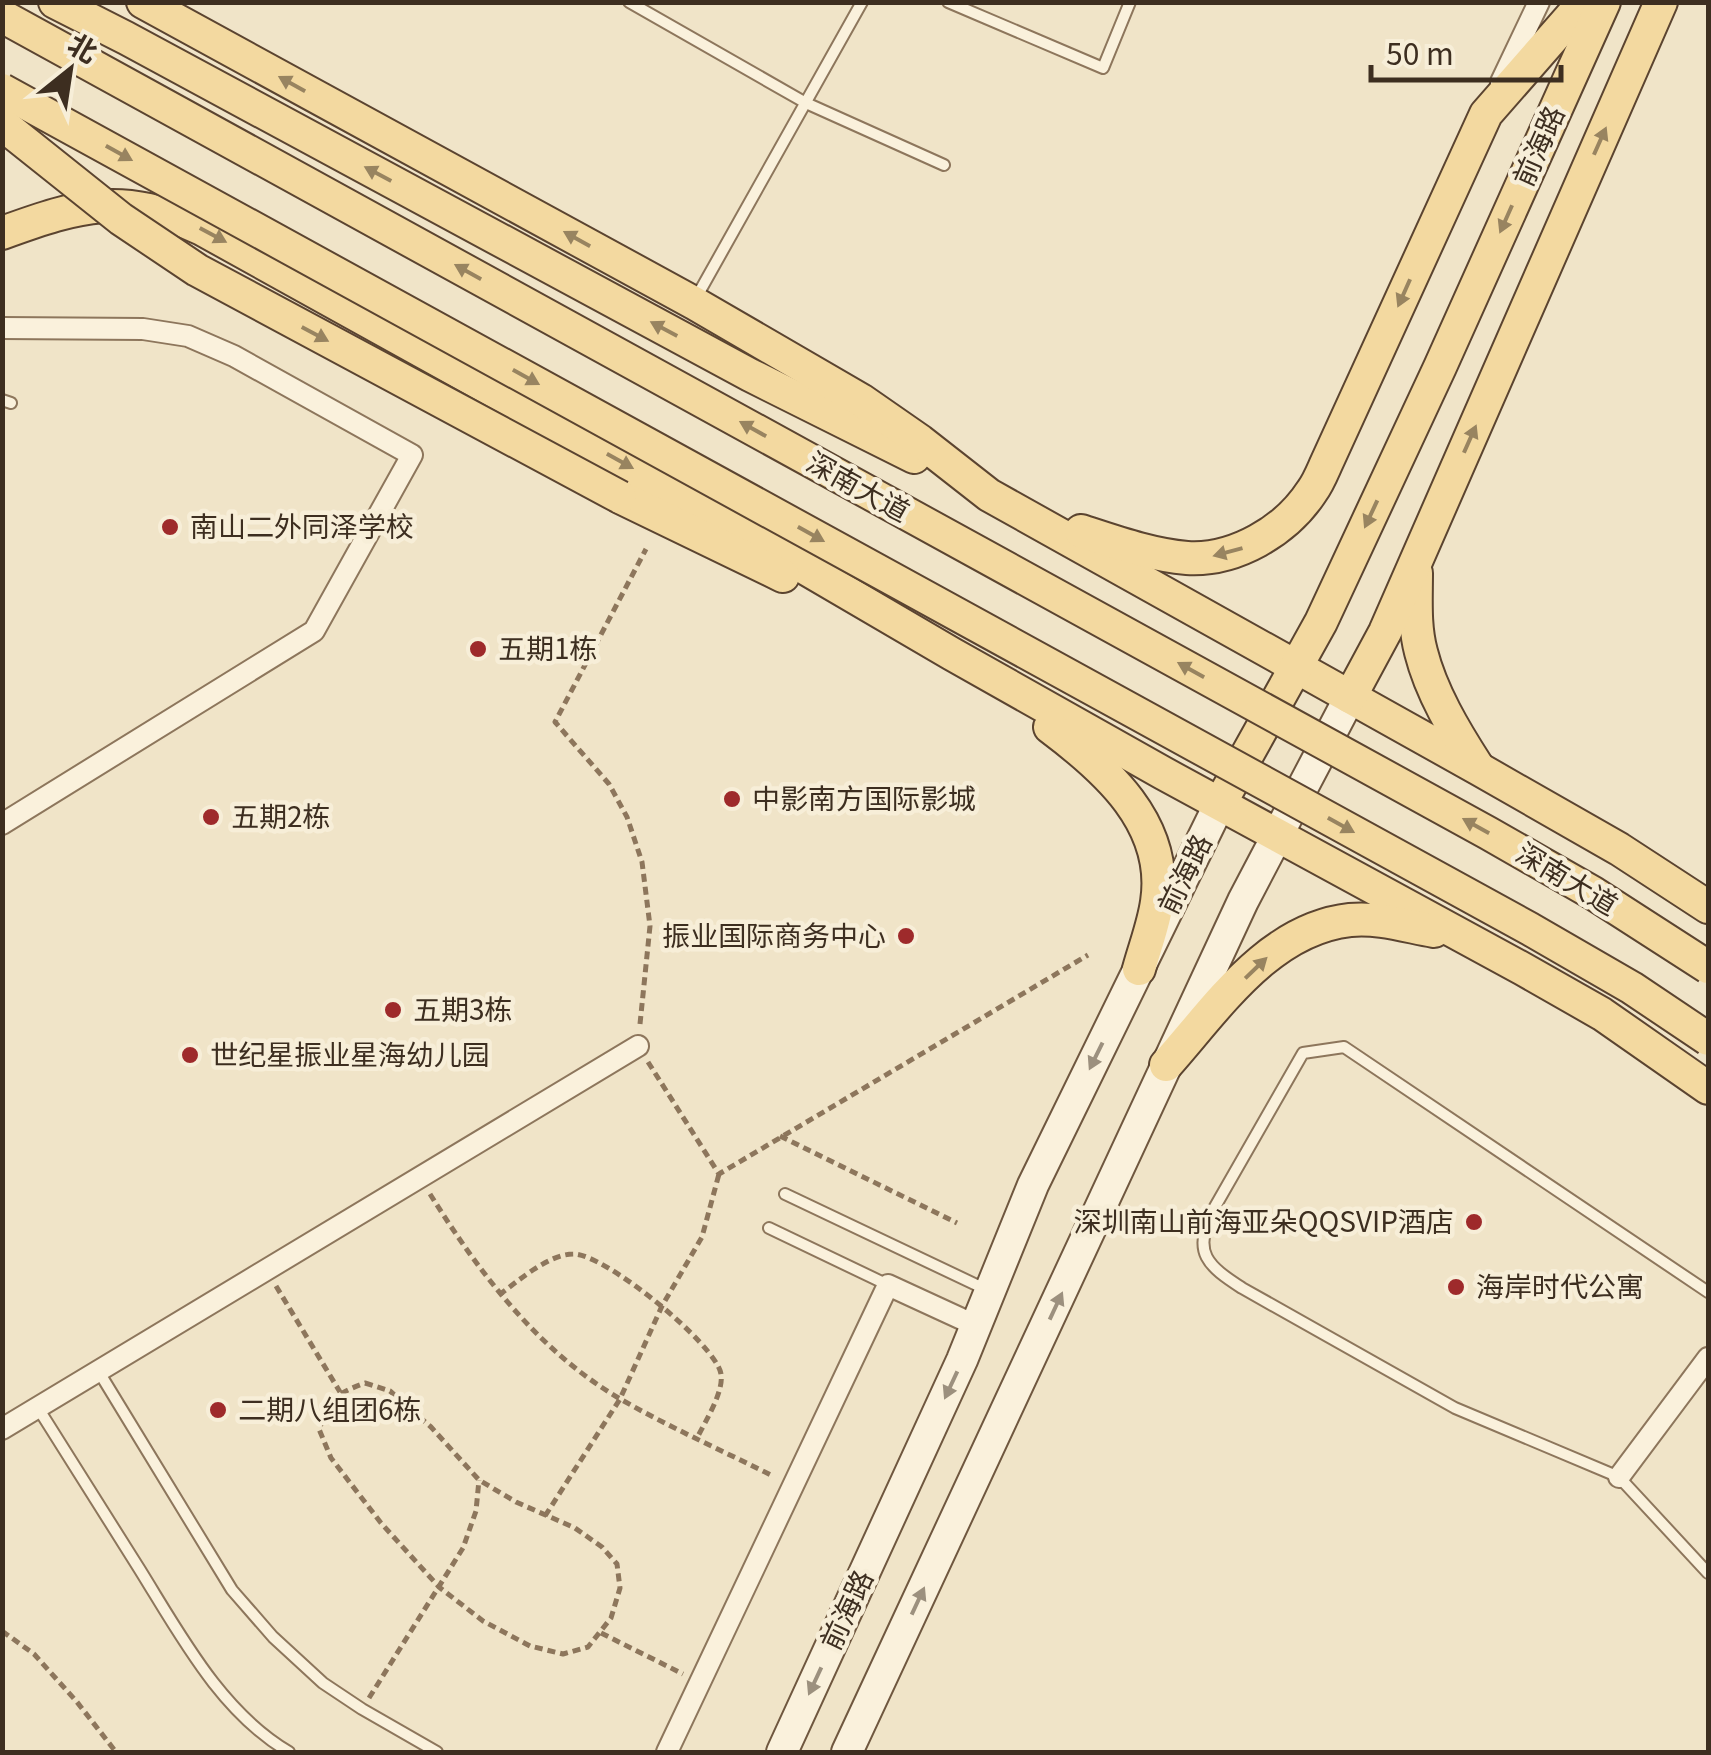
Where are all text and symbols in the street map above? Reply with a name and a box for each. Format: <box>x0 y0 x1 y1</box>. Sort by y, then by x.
north arrow <box>20 20 120 120</box>
scale bar <box>1371 20 1561 82</box>
text: 北 <box>61 22 106 71</box>
text: 50 m <box>1386 30 1454 74</box>
one-way arrow <box>278 75 306 93</box>
street label: 前海路 <box>1502 99 1573 192</box>
one-way arrow <box>1592 126 1608 156</box>
one-way arrow <box>104 145 133 162</box>
one-way arrow <box>364 166 393 183</box>
one-way arrow <box>1498 205 1515 234</box>
one-way arrow <box>199 226 228 243</box>
one-way arrow <box>563 231 592 248</box>
one-way arrow <box>454 263 482 281</box>
one-way arrow <box>1396 278 1412 308</box>
one-way arrow <box>650 320 678 338</box>
one-way arrow <box>300 325 329 342</box>
one-way arrow <box>512 369 541 386</box>
one-way arrow <box>738 420 767 437</box>
one-way arrow <box>1462 424 1478 454</box>
street label: 深南大道 <box>800 441 918 530</box>
one-way arrow <box>606 451 634 469</box>
one-way arrow <box>1362 500 1379 529</box>
place label: 南山二外同泽学校 <box>190 505 414 545</box>
marker: 南山二外同泽学校 <box>159 516 181 538</box>
one-way arrow <box>797 524 825 542</box>
one-way arrow <box>1212 544 1243 560</box>
place label: 五期1栋 <box>498 627 598 667</box>
marker: 五期1栋 <box>467 638 489 660</box>
one-way arrow <box>1177 661 1205 679</box>
place label: 中影南方国际影城 <box>752 777 976 817</box>
marker: 中影南方国际影城 <box>721 788 743 810</box>
place label: 五期2栋 <box>231 795 331 835</box>
marker: 五期2栋 <box>200 806 222 828</box>
one-way arrow <box>1327 816 1356 833</box>
one-way arrow <box>1461 818 1490 835</box>
street label: 前海路 <box>1147 827 1220 920</box>
street label: 深南大道 <box>1510 831 1626 923</box>
place label: 振业国际商务中心 <box>662 914 886 954</box>
marker: 振业国际商务中心 <box>895 925 917 947</box>
one-way arrow <box>1243 957 1267 980</box>
place label: 五期3栋 <box>413 988 513 1028</box>
marker: 五期3栋 <box>382 999 404 1021</box>
place label: 世纪星振业星海幼儿园 <box>210 1033 490 1073</box>
one-way arrow <box>1088 1042 1105 1071</box>
marker: 世纪星振业星海幼儿园 <box>179 1044 201 1066</box>
place label: 深圳南山前海亚朵QQSVIP酒店 <box>1074 1200 1454 1240</box>
marker: 深圳南山前海亚朵QQSVIP酒店 <box>1463 1211 1485 1233</box>
place label: 海岸时代公寓 <box>1476 1265 1644 1305</box>
marker: 海岸时代公寓 <box>1445 1276 1467 1298</box>
one-way arrow <box>1048 1292 1064 1321</box>
one-way arrow <box>942 1371 959 1400</box>
place label: 二期八组团6栋 <box>238 1388 422 1428</box>
marker: 二期八组团6栋 <box>207 1399 229 1421</box>
street label: 前海路 <box>809 1563 881 1656</box>
one-way arrow <box>910 1586 927 1615</box>
one-way arrow <box>807 1666 823 1695</box>

